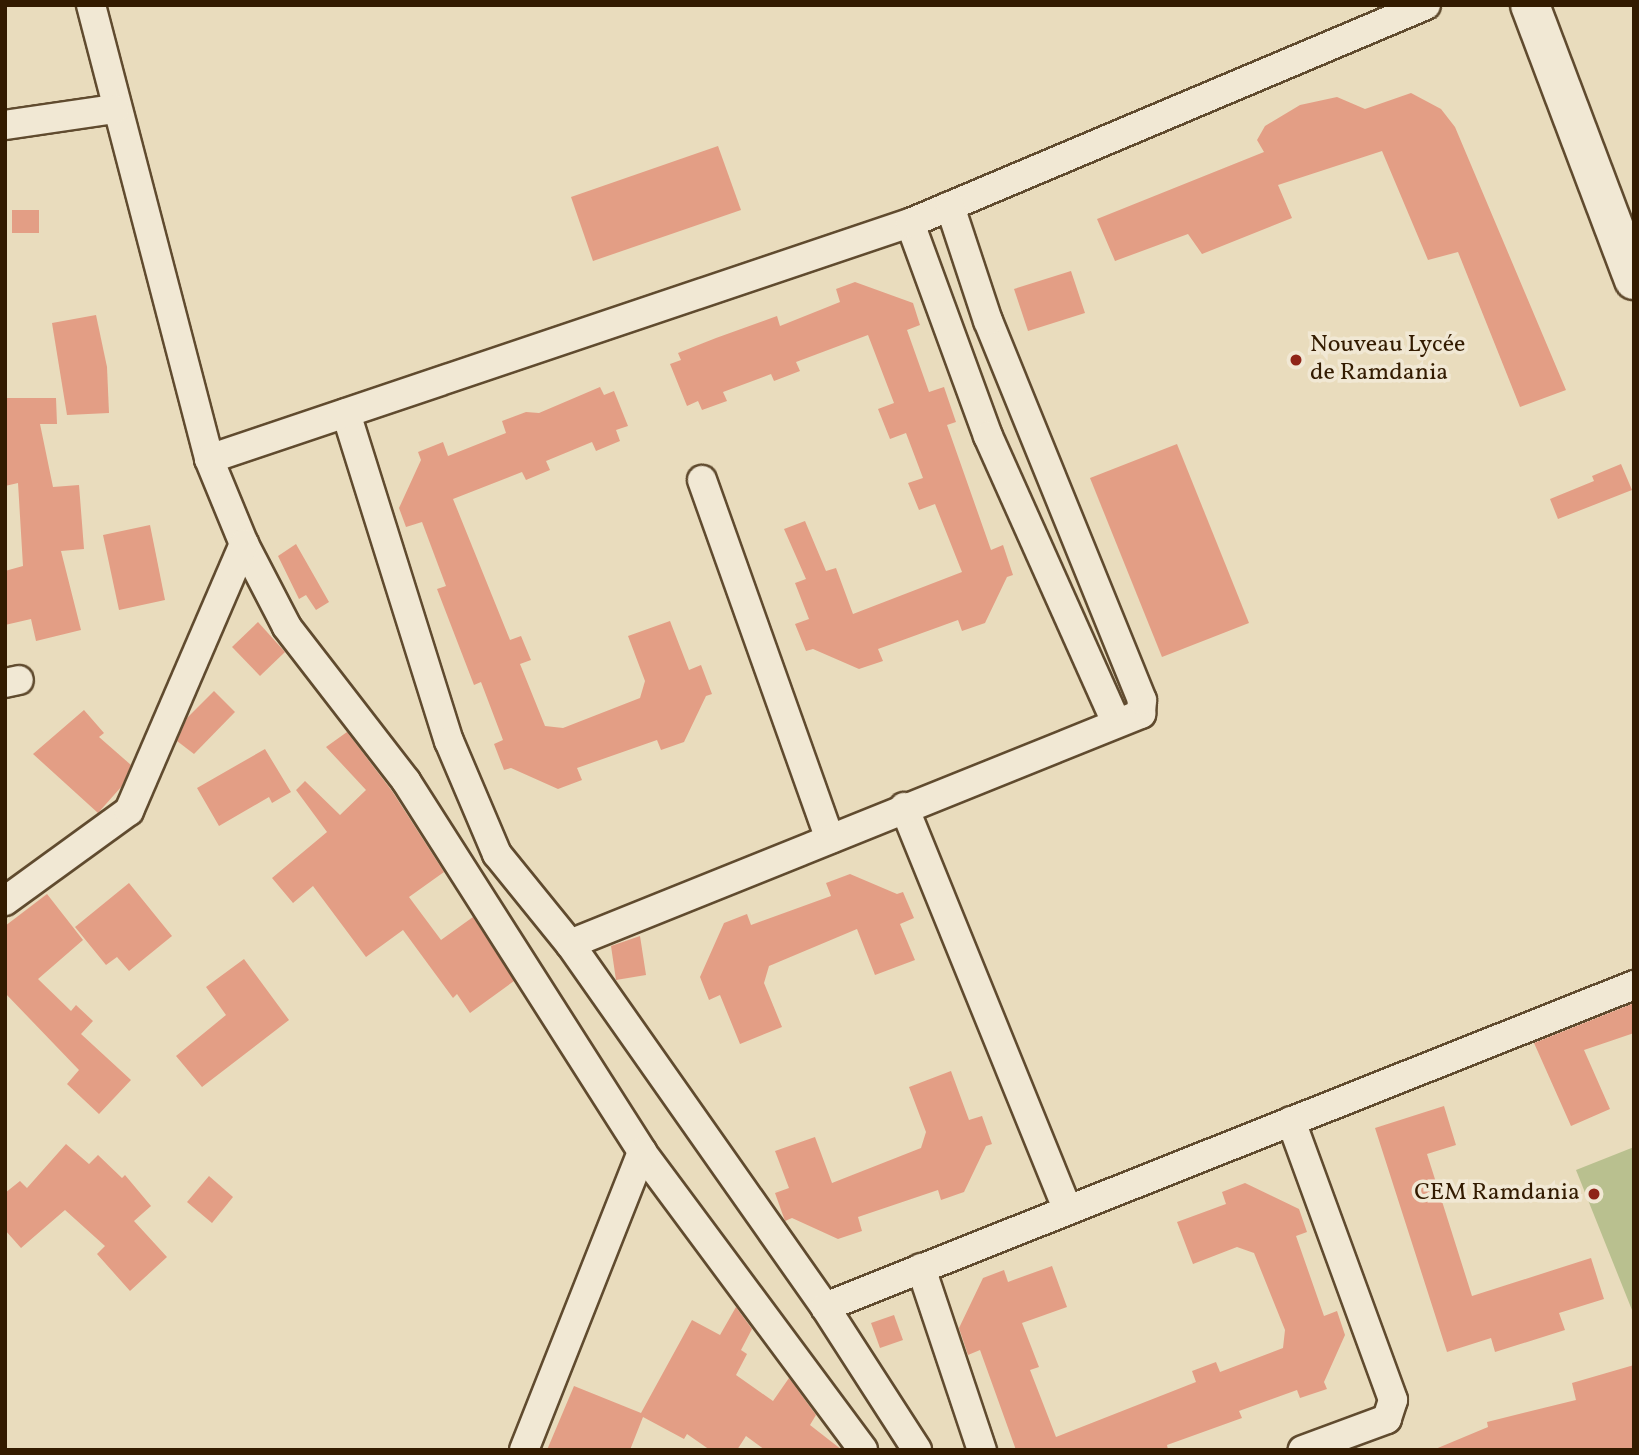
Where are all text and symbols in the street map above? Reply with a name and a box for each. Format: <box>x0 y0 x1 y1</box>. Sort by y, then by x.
place label: Nouveau Lycée de Ramdania <box>1310 332 1465 388</box>
marker: Nouveau Lycée de Ramdania <box>1288 352 1304 368</box>
place label: CEM Ramdania <box>1414 1180 1580 1208</box>
marker: CEM Ramdania <box>1586 1186 1602 1202</box>

